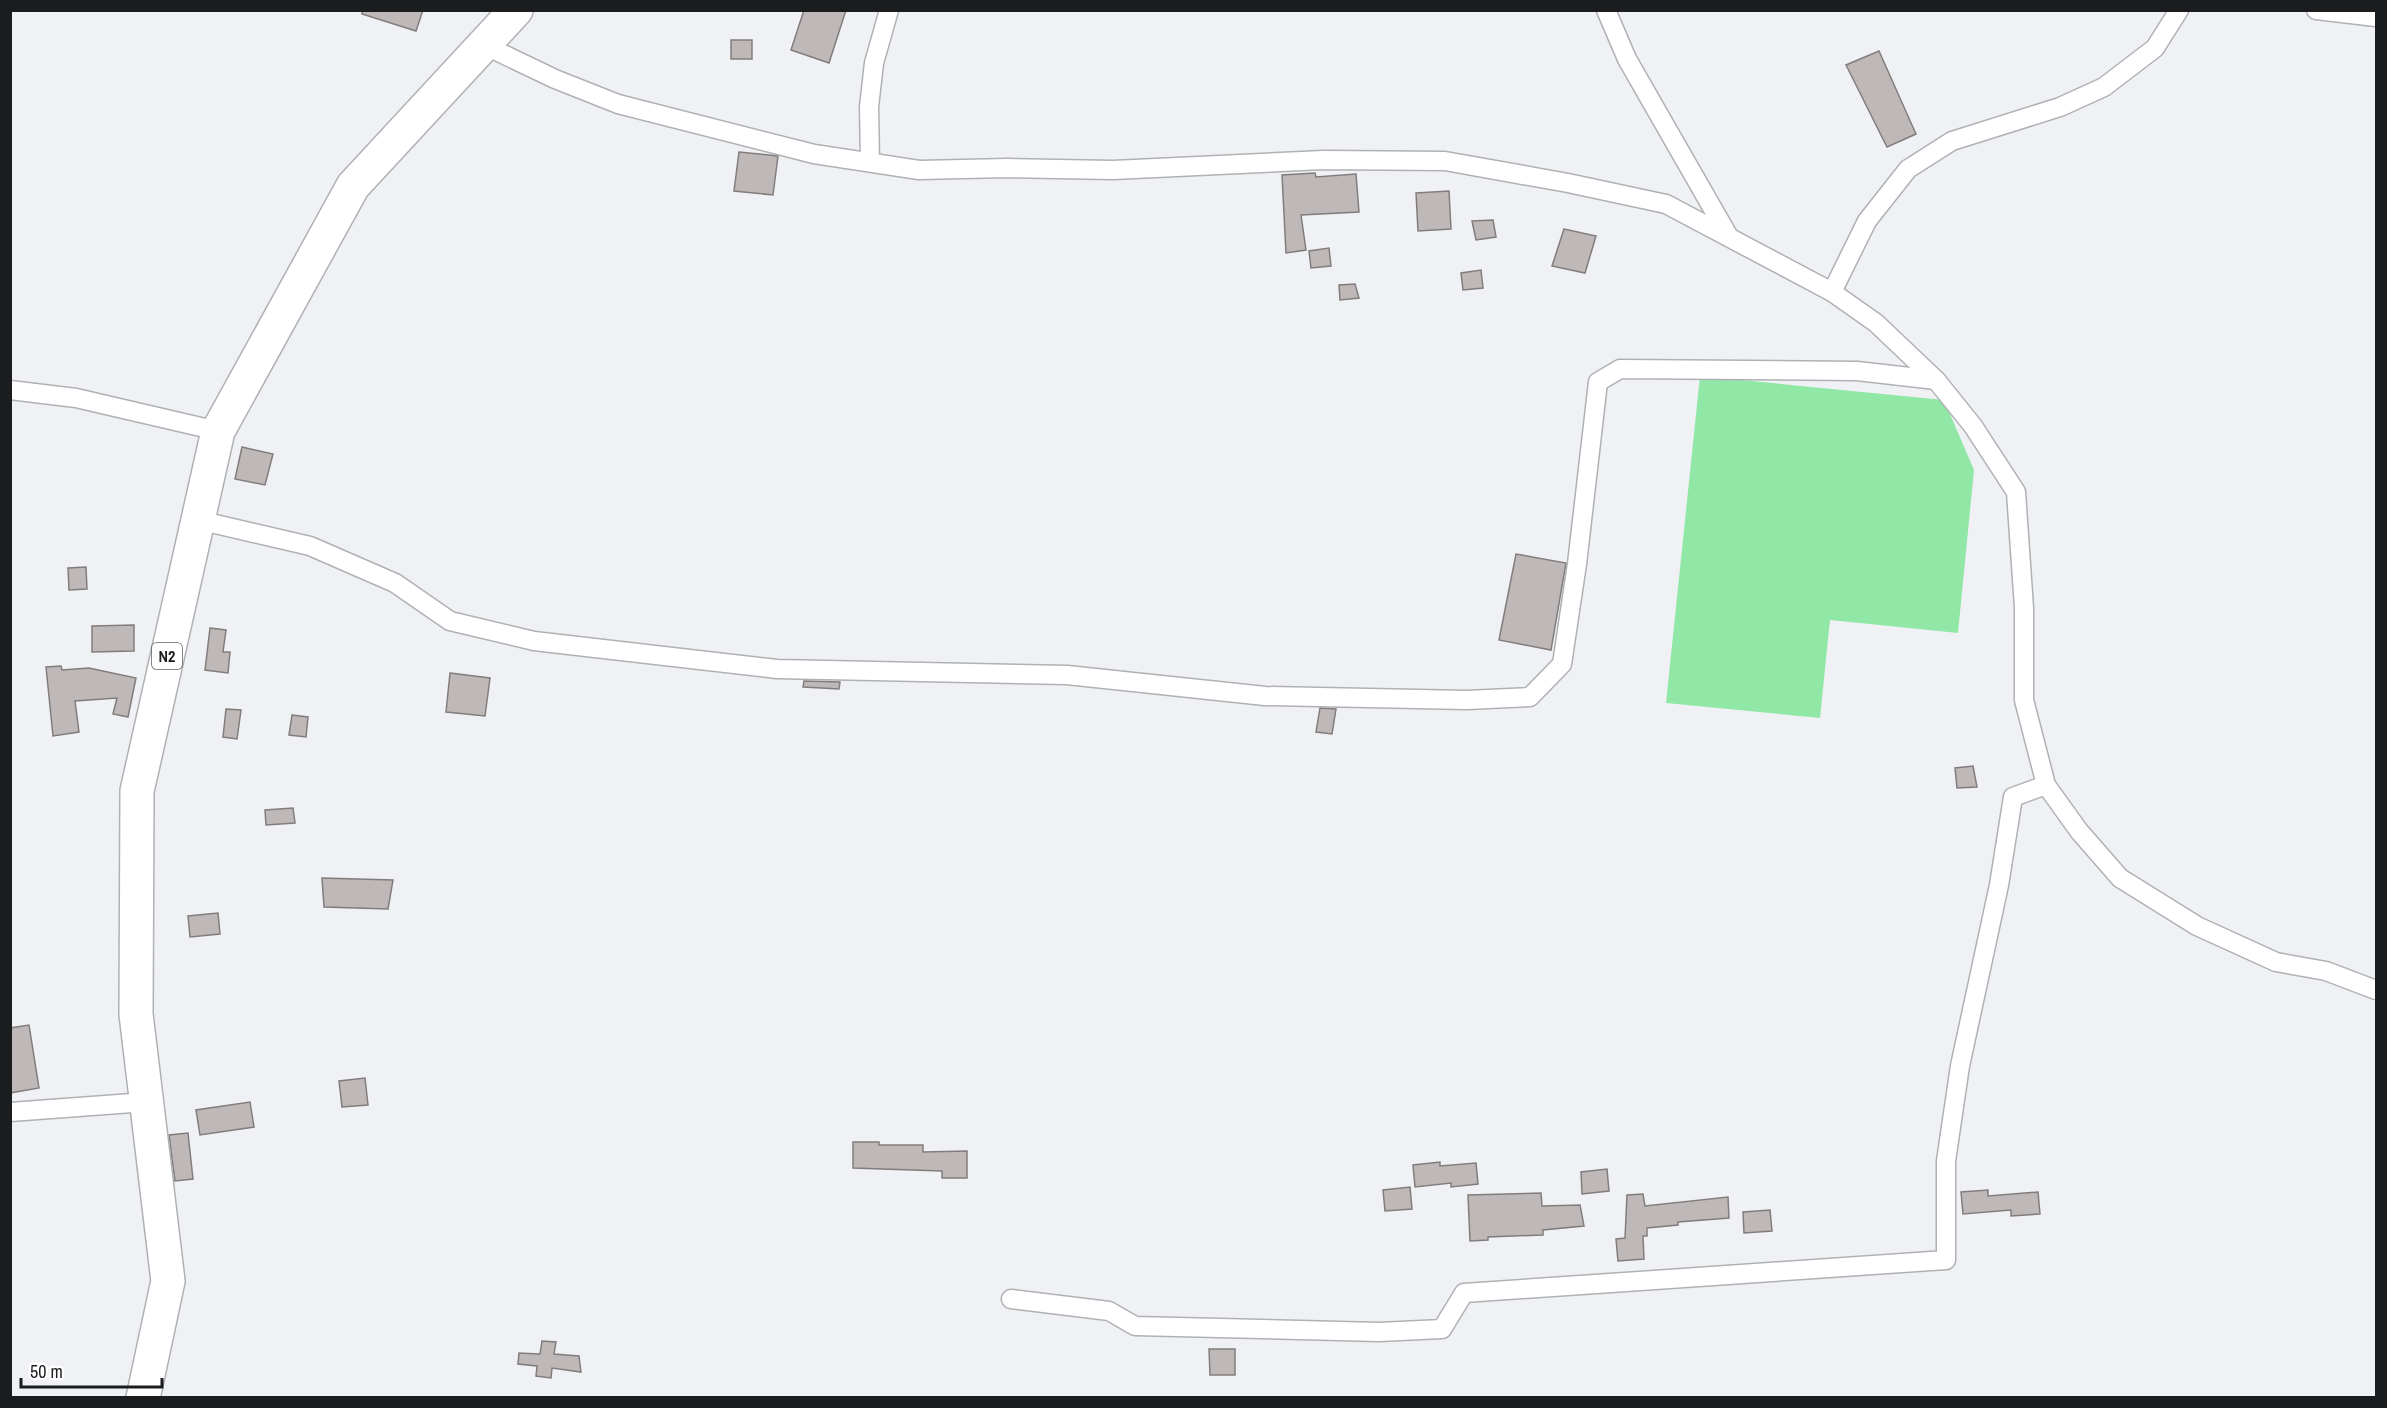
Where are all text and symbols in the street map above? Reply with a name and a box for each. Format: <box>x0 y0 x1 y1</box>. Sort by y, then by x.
road number: N2 <box>152 643 182 669</box>
scale bar <box>21 1351 162 1389</box>
text: 50 m <box>30 1359 63 1384</box>

